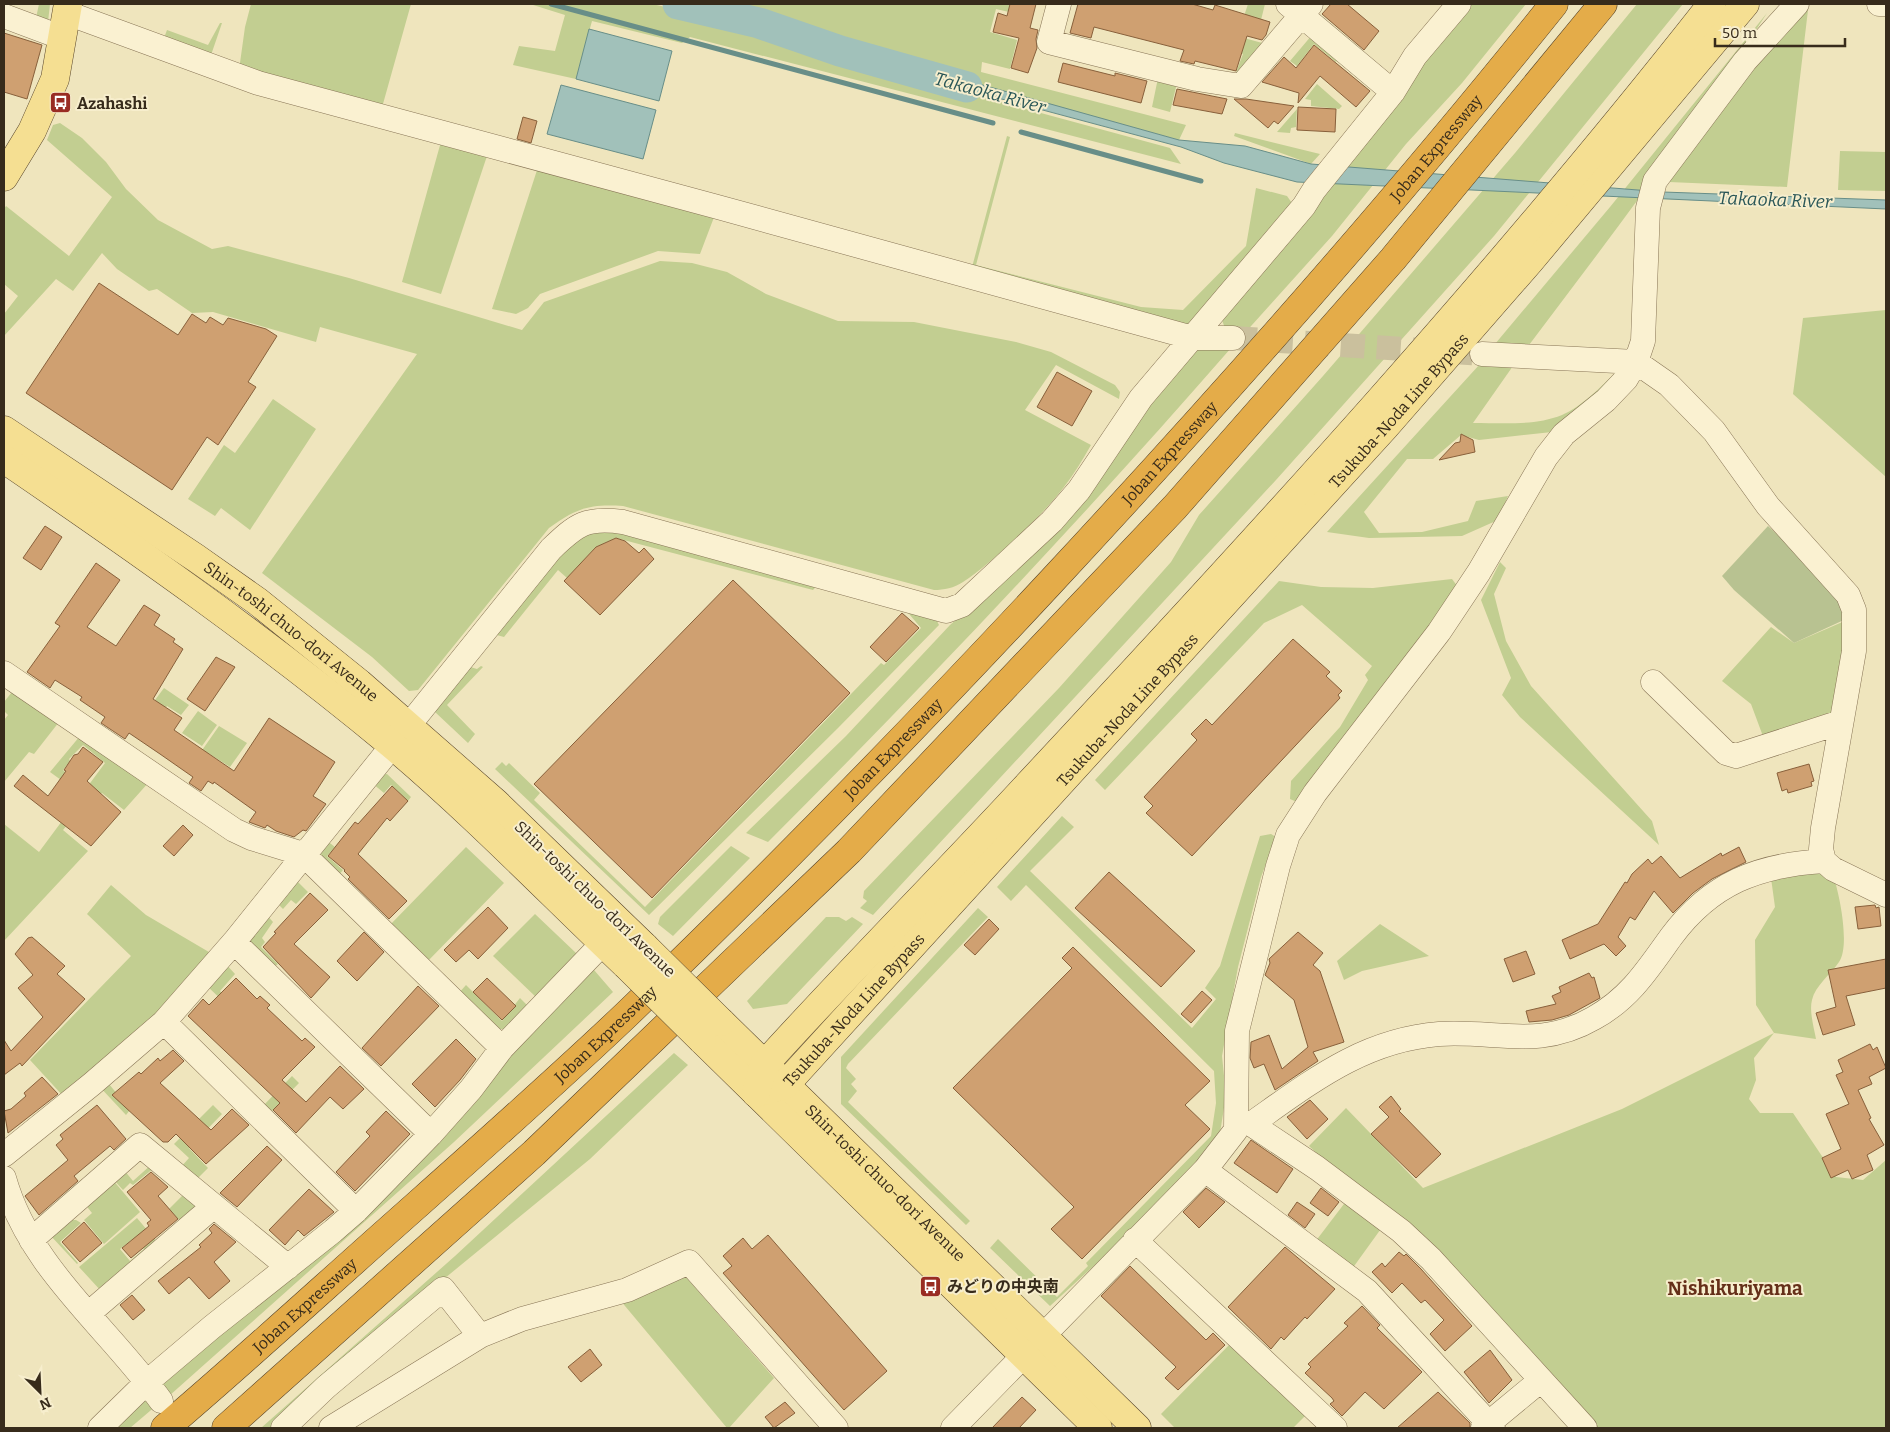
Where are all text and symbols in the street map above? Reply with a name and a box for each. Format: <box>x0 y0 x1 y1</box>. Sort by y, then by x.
scale bar <box>1715 15 1845 47</box>
text: 50 m <box>1722 24 1758 42</box>
water label: Takaoka River <box>932 68 1049 119</box>
street label: Joban Expressway <box>1385 90 1486 206</box>
bus stop icon: Azahashi <box>49 91 73 115</box>
place label: Azahashi <box>77 94 147 113</box>
water label: Takaoka River <box>1718 187 1833 213</box>
street label: Tsukuba-Noda Line Bypass <box>1325 329 1472 492</box>
street label: Joban Expressway <box>1117 397 1221 509</box>
street label: Shin-toshi chuo-dori Avenue <box>200 557 383 705</box>
street label: Tsukuba-Noda Line Bypass <box>1053 629 1202 790</box>
street label: Joban Expressway <box>839 694 946 804</box>
street label: Shin-toshi chuo-dori Avenue <box>511 817 679 981</box>
street label: Tsukuba-Noda Line Bypass <box>779 929 928 1090</box>
street label: Joban Expressway <box>550 981 661 1087</box>
street label: Shin-toshi chuo-dori Avenue <box>802 1100 970 1265</box>
street label: Joban Expressway <box>248 1253 361 1357</box>
bus stop icon: みどりの中央南 <box>919 1274 943 1298</box>
place label: みどりの中央南 <box>947 1277 1059 1296</box>
district label: Nishikuriyama <box>1667 1277 1803 1300</box>
north arrow <box>15 1367 65 1417</box>
text: N <box>37 1393 53 1413</box>

